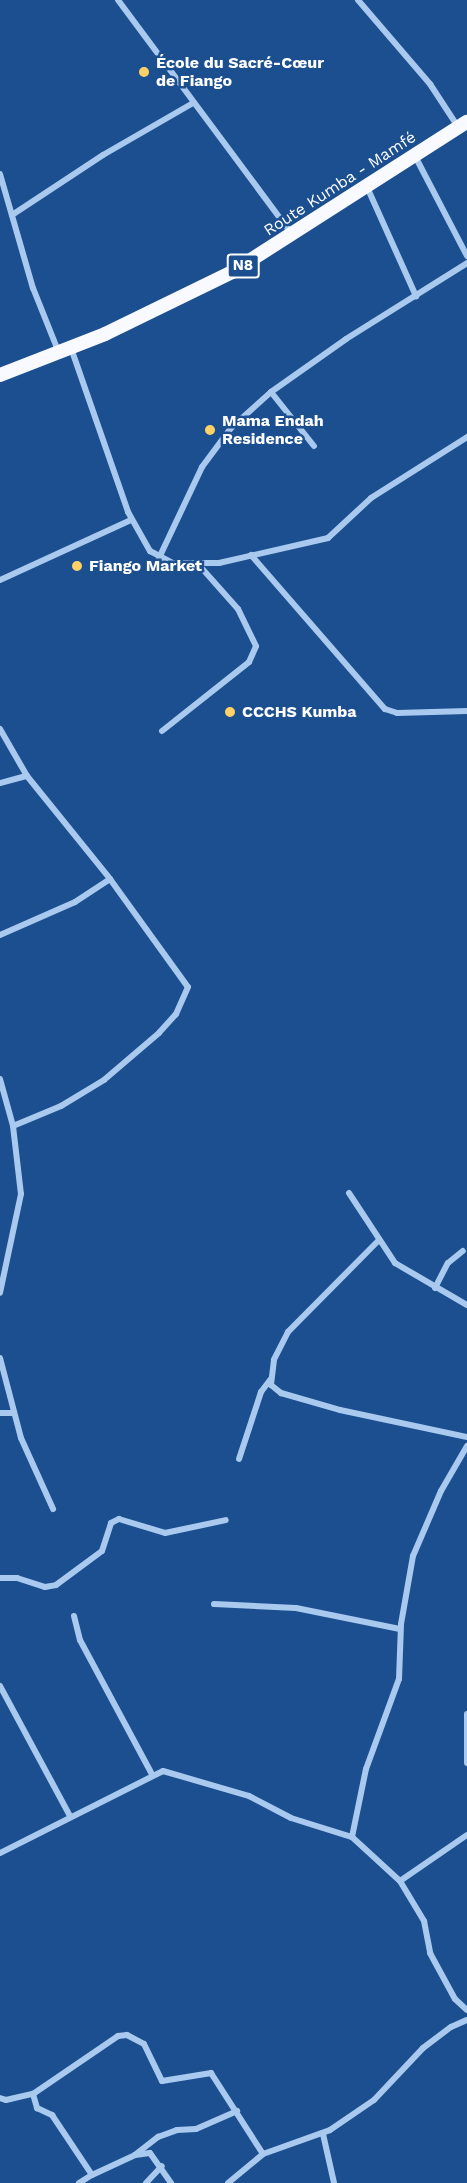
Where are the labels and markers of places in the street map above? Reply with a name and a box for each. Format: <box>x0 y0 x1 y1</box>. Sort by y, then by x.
place label: École du Sacré-Cœur de Fiango <box>156 53 324 91</box>
marker: École du Sacré-Cœur de Fiango <box>137 65 151 79</box>
place label: Mama Endah Residence <box>222 411 324 449</box>
marker: Mama Endah Residence <box>203 423 217 437</box>
place label: Fiango Market <box>89 556 202 576</box>
marker: Fiango Market <box>70 559 84 573</box>
place label: CCCHS Kumba <box>242 702 357 722</box>
marker: CCCHS Kumba <box>223 705 237 719</box>

